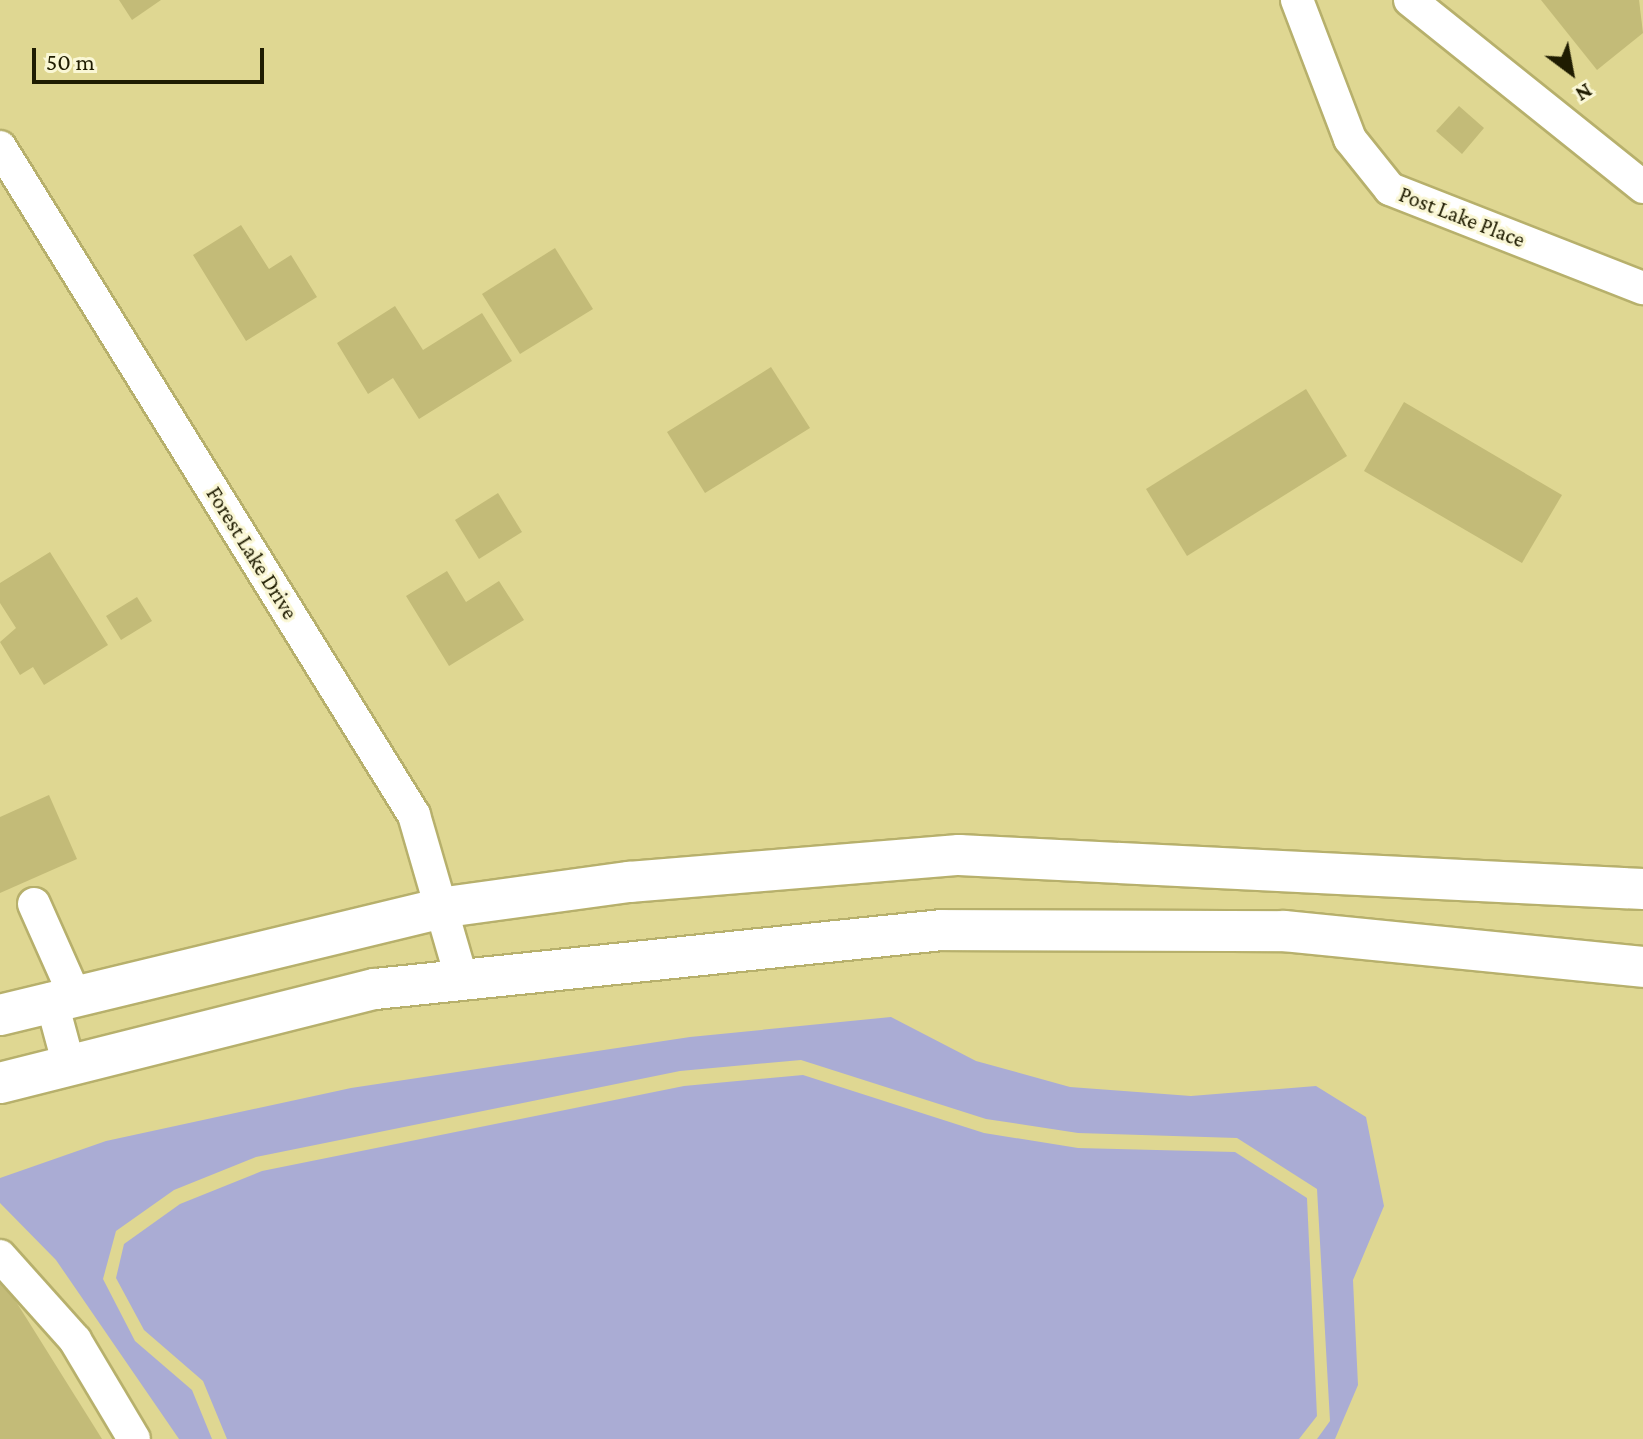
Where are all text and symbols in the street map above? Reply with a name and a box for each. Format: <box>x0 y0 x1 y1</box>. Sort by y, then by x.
scale bar <box>36 32 268 82</box>
north arrow <box>1531 32 1611 112</box>
text: 50 m <box>46 48 95 75</box>
text: N <box>1571 78 1597 107</box>
street label: Post Lake Place <box>1395 181 1529 253</box>
street label: Forest Lake Drive <box>201 482 303 624</box>

